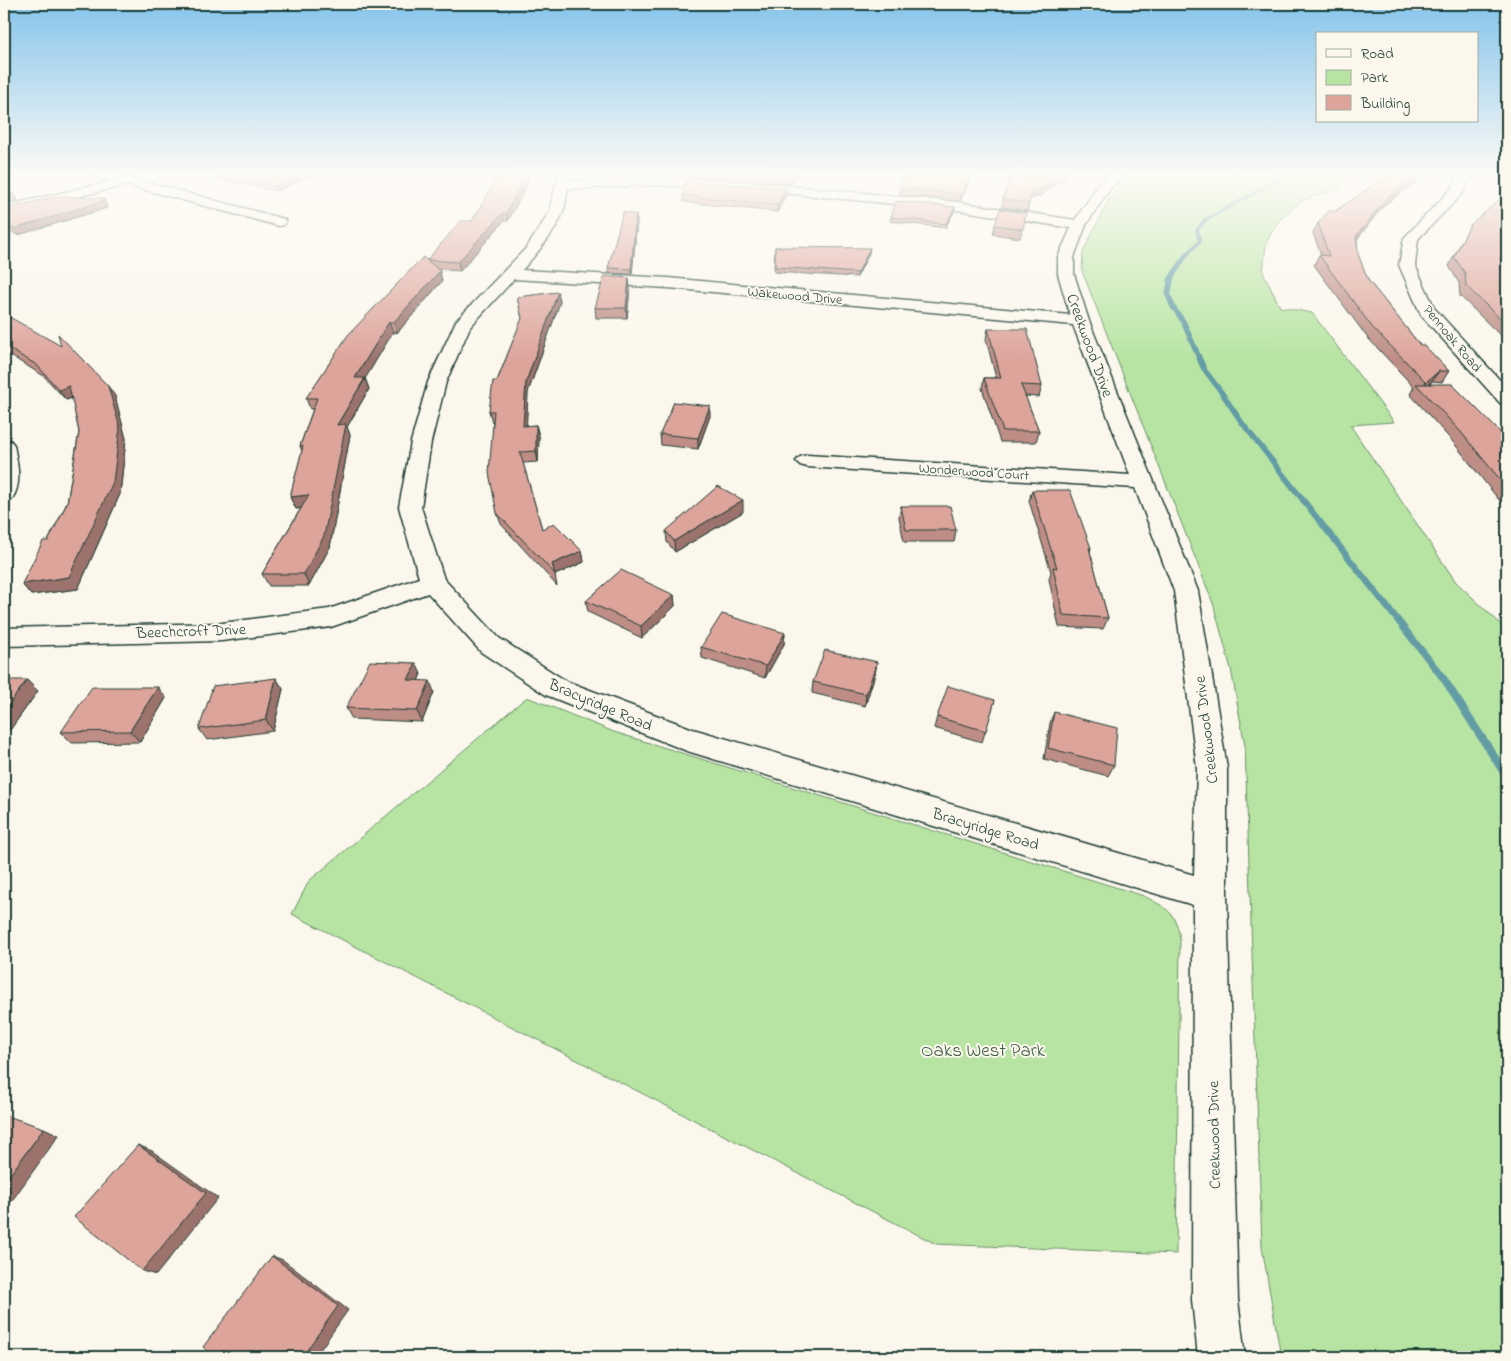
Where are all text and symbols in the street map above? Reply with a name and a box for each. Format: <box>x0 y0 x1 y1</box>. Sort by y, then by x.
legend <box>1316 32 1478 122</box>
text: Road <box>1361 43 1394 65</box>
text: Park <box>1361 67 1389 89</box>
text: Building <box>1360 93 1410 116</box>
street label: Wakewood Drive <box>747 282 844 311</box>
street label: Creekwood Drive <box>1059 291 1119 402</box>
street label: Pennoak Road <box>1417 301 1486 377</box>
street label: Wonderwood Court <box>918 458 1030 487</box>
street label: Beechcroft Drive <box>135 618 247 646</box>
street label: Bracyridge Road <box>544 673 656 738</box>
street label: Creekwood Drive <box>1188 674 1226 785</box>
street label: Bracyridge Road <box>928 802 1042 858</box>
park label: Oaks West Park <box>921 1038 1046 1065</box>
street label: Creekwood Drive <box>1202 1080 1228 1189</box>

